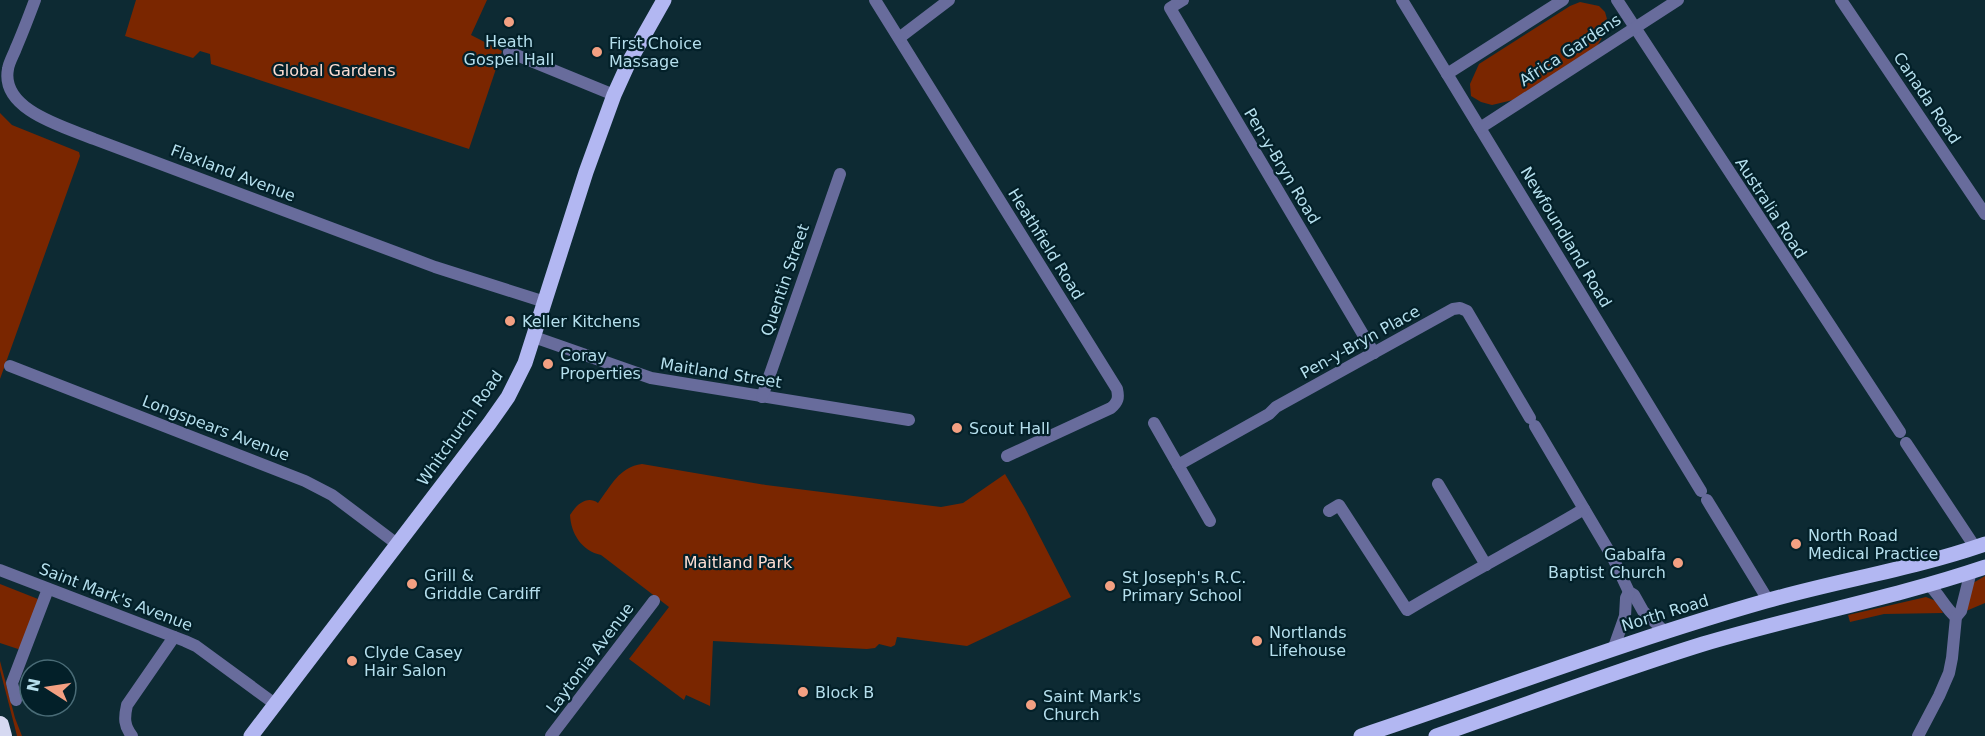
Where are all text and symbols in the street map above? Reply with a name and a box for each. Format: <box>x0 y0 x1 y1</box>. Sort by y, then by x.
street label: Africa Gardens <box>1515 10 1625 90</box>
marker: Heath Gospel Hall <box>502 15 516 29</box>
place label: Heath Gospel Hall <box>464 32 554 69</box>
place label: First Choice Massage <box>609 34 702 71</box>
marker: First Choice Massage <box>590 45 604 59</box>
street label: Canada Road <box>1889 49 1965 147</box>
park label: Global Gardens <box>272 61 396 80</box>
street label: Pen-y-Bryn Road <box>1240 105 1324 227</box>
street label: Flaxland Avenue <box>168 140 298 206</box>
street label: Australia Road <box>1731 154 1811 262</box>
street label: Newfoundland Road <box>1517 163 1615 311</box>
street label: Heathfield Road <box>1004 185 1088 303</box>
street label: Quentin Street <box>757 221 813 339</box>
street label: Pen-y-Bryn Place <box>1297 301 1423 383</box>
place label: Keller Kitchens <box>522 312 640 331</box>
marker: Keller Kitchens <box>503 314 517 328</box>
place label: Coray Properties <box>560 346 641 383</box>
street label: Maitland Street <box>659 354 783 392</box>
marker: Coray Properties <box>541 357 555 371</box>
street label: Whitchurch Road <box>413 367 507 489</box>
street label: Longspears Avenue <box>140 391 292 465</box>
place label: Scout Hall <box>969 419 1050 438</box>
marker: Scout Hall <box>950 421 964 435</box>
place label: North Road Medical Practice <box>1808 526 1938 563</box>
marker: North Road Medical Practice <box>1789 537 1803 551</box>
place label: Gabalfa Baptist Church <box>1548 545 1666 582</box>
park label: Maitland Park <box>684 553 793 572</box>
marker: Gabalfa Baptist Church <box>1671 556 1685 570</box>
street label: Saint Mark's Avenue <box>37 559 195 635</box>
place label: Grill & Griddle Cardiff <box>424 566 541 603</box>
place label: St Joseph's R.C. Primary School <box>1122 568 1246 605</box>
marker: Grill & Griddle Cardiff <box>405 577 419 591</box>
marker: St Joseph's R.C. Primary School <box>1103 579 1117 593</box>
street label: North Road <box>1619 591 1711 635</box>
street label: Laytonia Avenue <box>542 599 638 717</box>
place label: Nortlands Lifehouse <box>1269 623 1347 660</box>
marker: Nortlands Lifehouse <box>1250 634 1264 648</box>
place label: Clyde Casey Hair Salon <box>364 643 463 680</box>
marker: Clyde Casey Hair Salon <box>345 654 359 668</box>
north arrow <box>18 658 78 718</box>
text: N <box>23 676 45 694</box>
place label: Block B <box>815 683 874 702</box>
marker: Block B <box>796 685 810 699</box>
place label: Saint Mark's Church <box>1043 687 1141 724</box>
marker: Saint Mark's Church <box>1024 698 1038 712</box>

